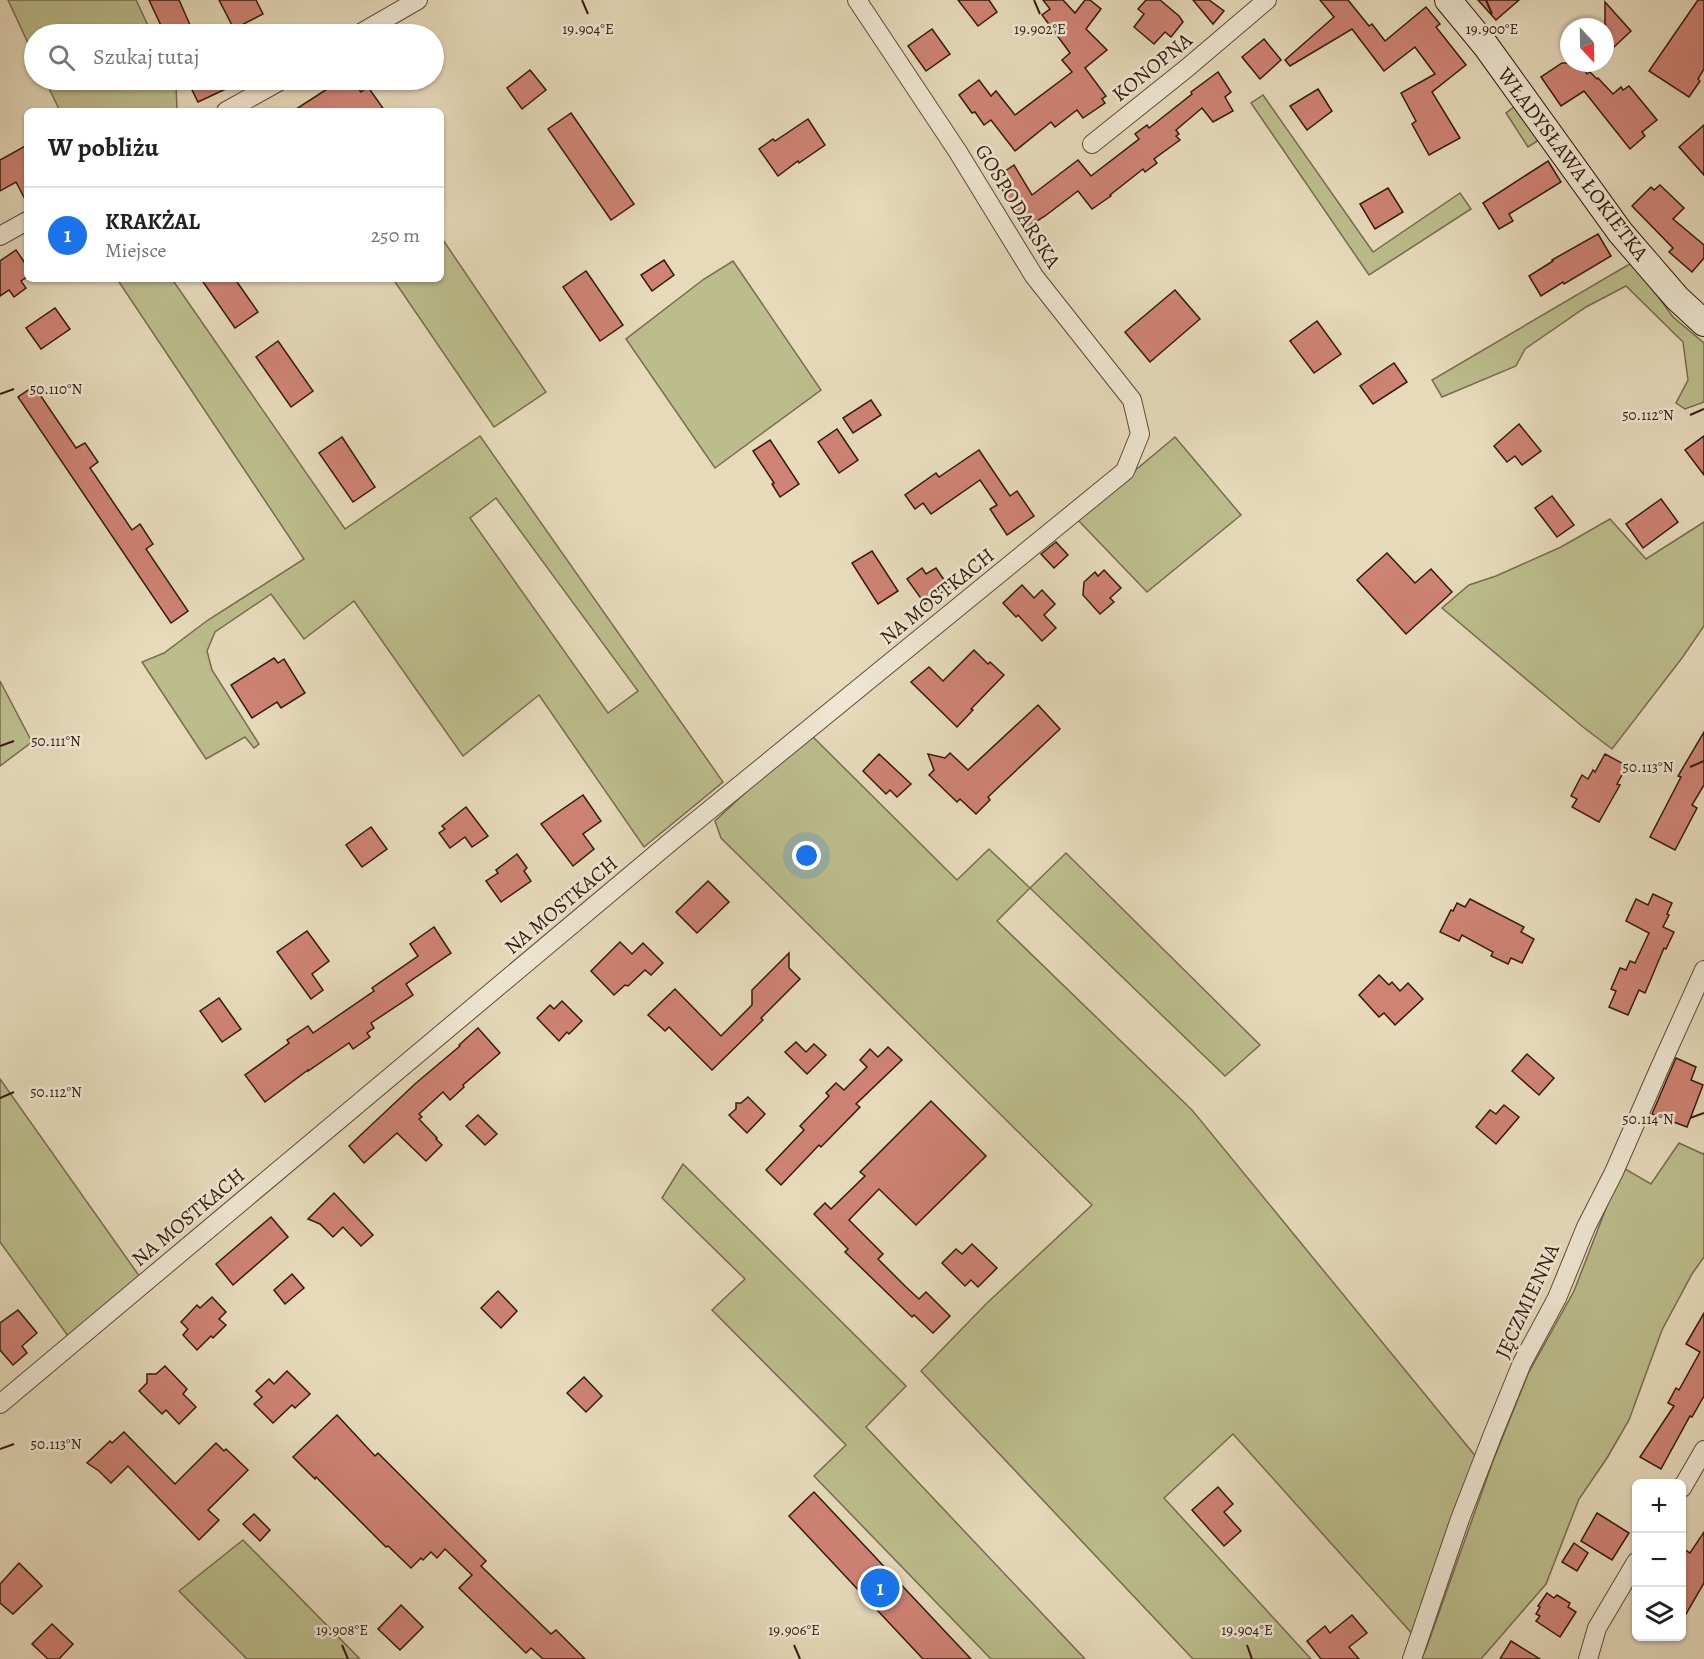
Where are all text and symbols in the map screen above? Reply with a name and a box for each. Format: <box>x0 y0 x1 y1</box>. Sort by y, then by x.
north arrow <box>1560 18 1614 72</box>
text: 19.904°E <box>562 19 614 39</box>
text: 19.902°E <box>1014 19 1066 39</box>
text: 19.900°E <box>1466 19 1518 39</box>
search box <box>24 24 444 90</box>
street label: KONOPNA <box>1106 26 1199 108</box>
icon: search <box>45 41 78 74</box>
text: Szukaj tutaj <box>93 42 199 72</box>
street label: WŁADYSŁAWA ŁOKIETKA <box>1490 61 1655 267</box>
text: W pobliżu <box>48 130 159 165</box>
street label: GOSPODARSKA <box>969 139 1068 274</box>
text: KRAKŻAL <box>105 207 200 237</box>
text: 1 <box>64 222 71 249</box>
text: 250 m <box>371 222 420 249</box>
text: Miejsce <box>105 237 167 264</box>
text: 50.110°N <box>30 379 83 399</box>
text: 50.112°N <box>1622 405 1674 425</box>
street label: NA MOSTKACH <box>874 541 1000 651</box>
text: 50.111°N <box>31 731 81 751</box>
text: 50.113°N <box>1623 757 1674 777</box>
your location <box>792 841 821 870</box>
street label: NA MOSTKACH <box>498 849 624 961</box>
text: 50.112°N <box>30 1082 82 1102</box>
text: 50.114°N <box>1622 1109 1674 1129</box>
street label: NA MOSTKACH <box>125 1161 251 1273</box>
street label: JĘCZMIENNA <box>1488 1238 1566 1363</box>
text: 50.113°N <box>31 1434 82 1454</box>
map controls <box>1632 1479 1686 1641</box>
button: + <box>1632 1479 1686 1533</box>
button: − <box>1632 1533 1686 1587</box>
pin: 1 <box>860 1566 900 1610</box>
button: layers <box>1632 1587 1686 1641</box>
text: 19.908°E <box>316 1620 368 1640</box>
text: 19.906°E <box>768 1620 820 1640</box>
text: 19.904°E <box>1221 1620 1273 1640</box>

